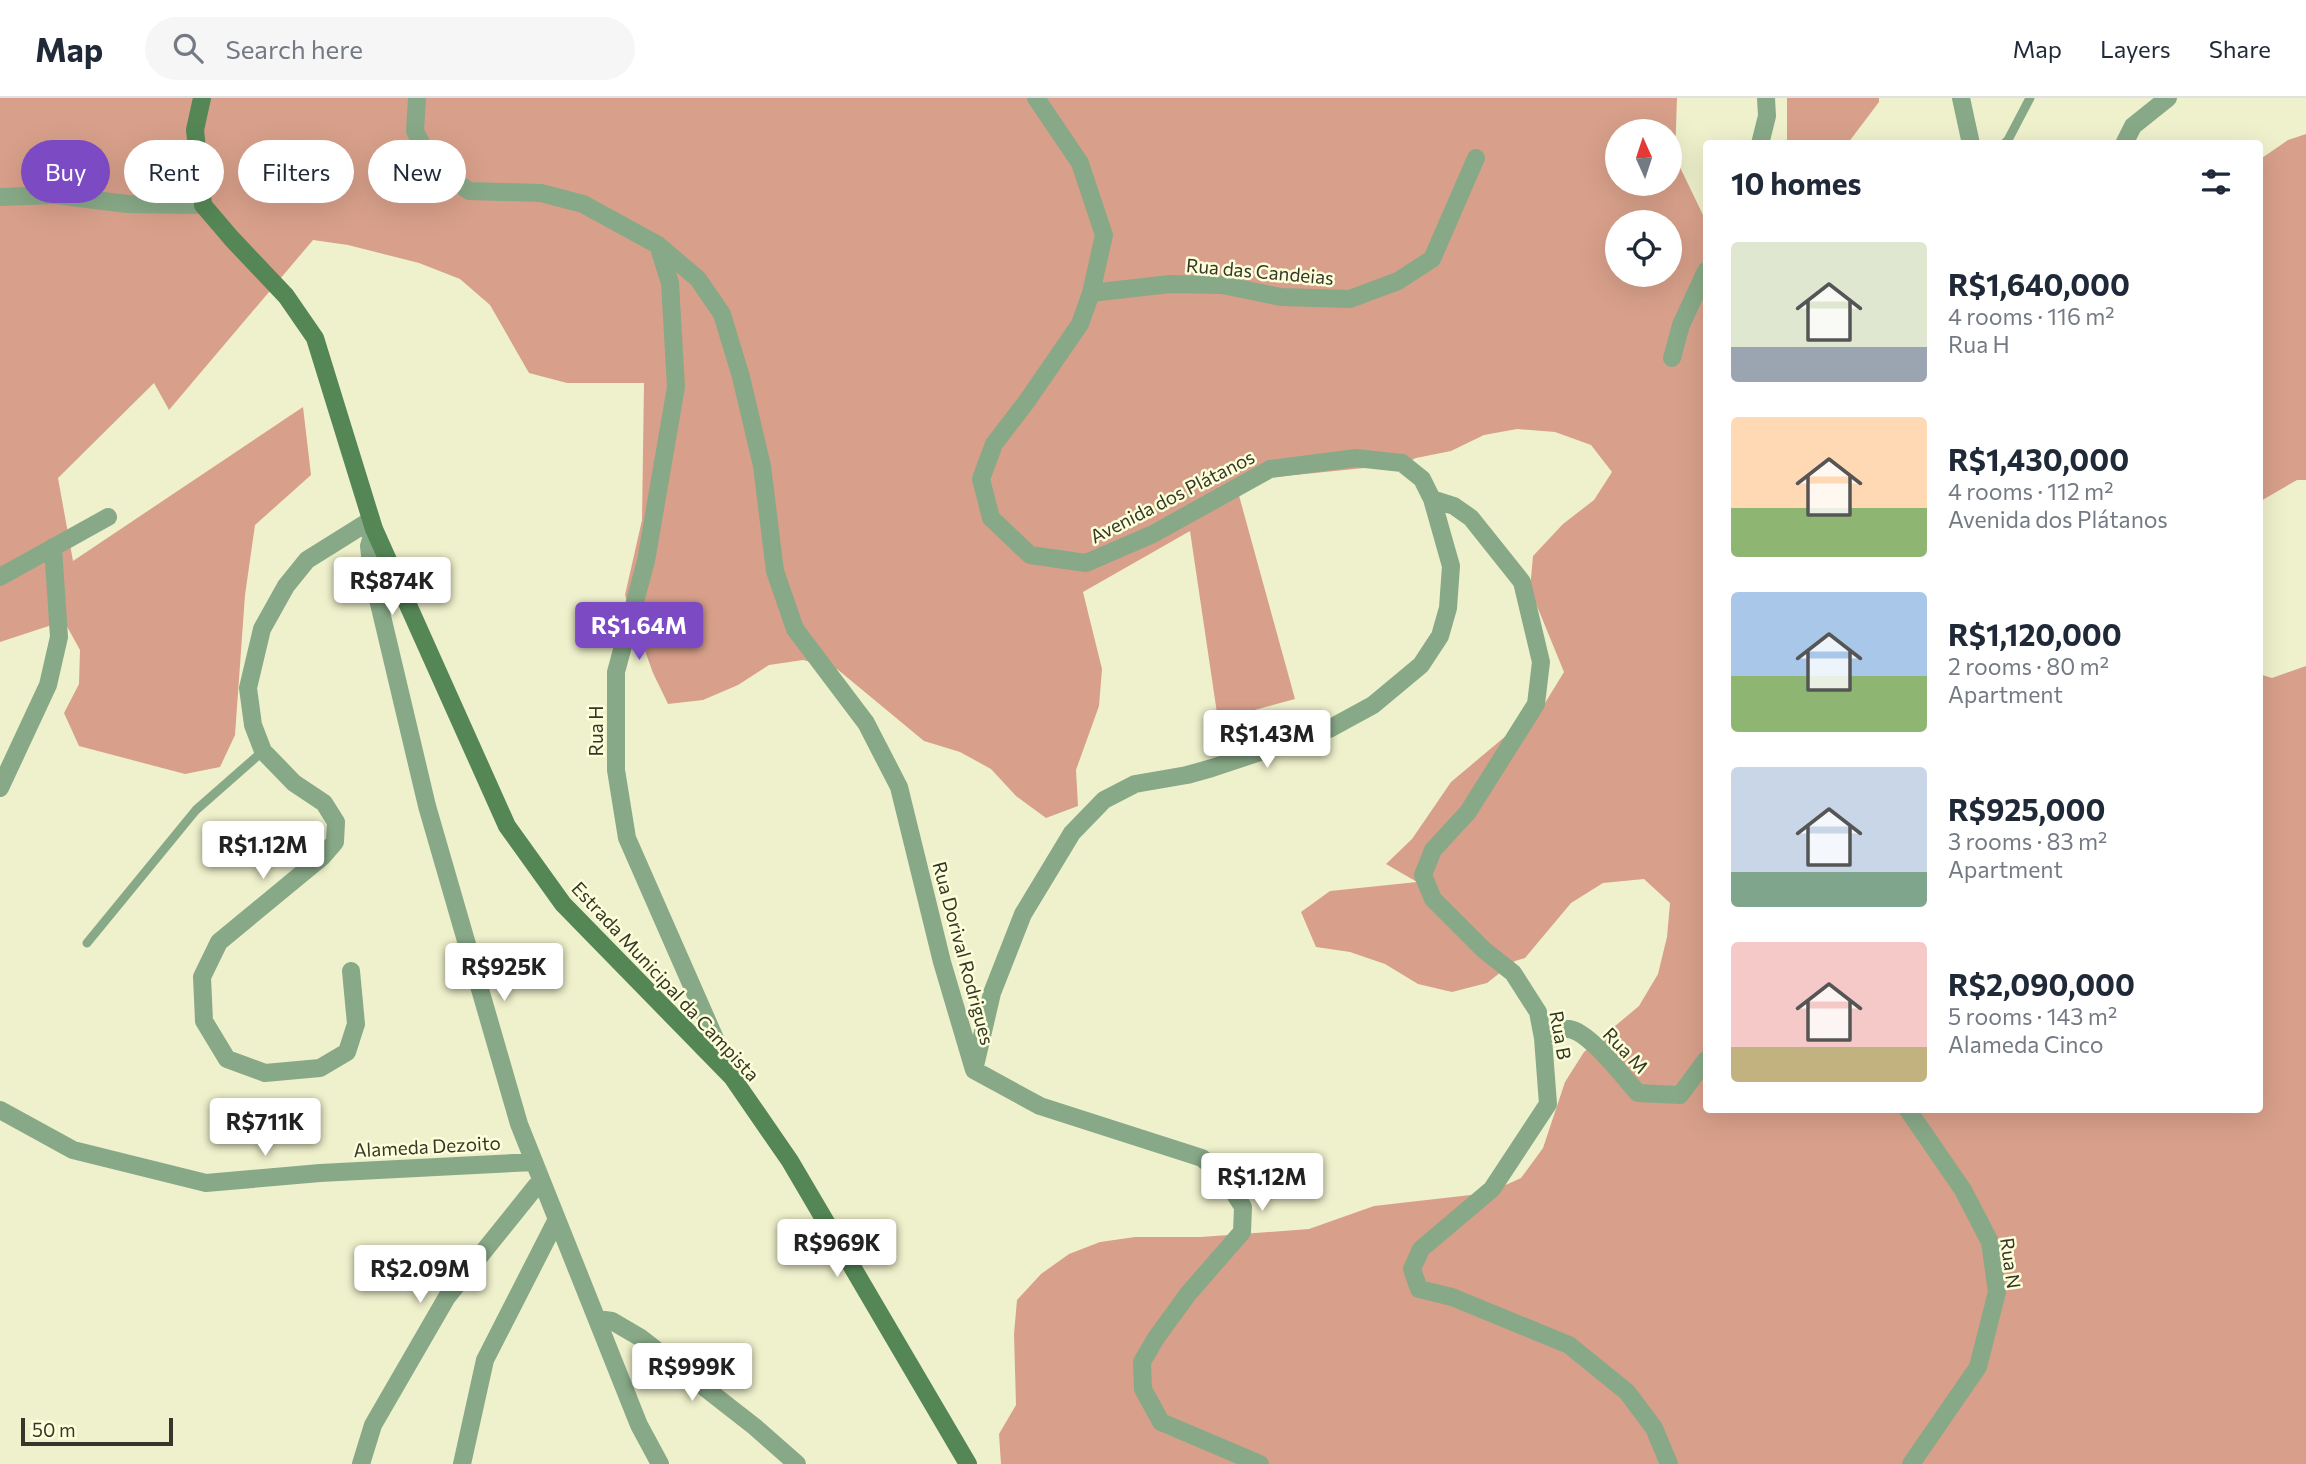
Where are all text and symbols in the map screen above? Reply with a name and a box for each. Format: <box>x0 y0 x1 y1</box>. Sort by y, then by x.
search box <box>145 17 635 80</box>
text: Map <box>35 28 103 69</box>
icon: search <box>169 29 207 67</box>
text: Search here <box>225 33 363 64</box>
text: Map <box>2013 34 2062 63</box>
text: Layers <box>2100 34 2171 63</box>
text: Share <box>2209 34 2271 63</box>
north arrow <box>1605 119 1682 196</box>
map controls <box>1605 119 1682 287</box>
chip: Buy <box>21 140 110 203</box>
chip: Rent <box>124 140 224 203</box>
chip: Filters <box>238 140 354 203</box>
chip: New <box>368 140 466 203</box>
icon: filters <box>2197 163 2235 201</box>
text: 10 homes <box>1731 164 1861 201</box>
button: locate <box>1605 210 1682 287</box>
street label: Rua das Candeias <box>1185 253 1335 289</box>
text: R$1,640,000 <box>1948 265 2130 302</box>
icon: home <box>1787 270 1871 354</box>
text: 4 rooms · 116 m² <box>1948 302 2115 330</box>
text: Rua H <box>1948 330 2010 358</box>
text: R$1,430,000 <box>1948 440 2129 477</box>
street label: Avenida dos Plátanos <box>1086 445 1258 547</box>
icon: home <box>1787 445 1871 529</box>
text: 4 rooms · 112 m² <box>1948 477 2113 505</box>
text: Avenida dos Plátanos <box>1948 505 2168 533</box>
pin: R$874K <box>335 558 449 617</box>
text: R$874K <box>350 566 434 594</box>
pin: R$1.64M <box>574 602 704 662</box>
text: R$1.64M <box>591 611 687 639</box>
text: R$1,120,000 <box>1948 615 2122 652</box>
icon: home <box>1787 620 1871 704</box>
text: 2 rooms · 80 m² <box>1948 652 2109 680</box>
text: Apartment <box>1948 680 2063 708</box>
street label: Rua H <box>584 705 607 757</box>
pin: R$1.43M <box>1202 710 1332 770</box>
text: R$1.43M <box>1219 719 1315 747</box>
text: R$925,000 <box>1948 790 2105 827</box>
icon: home <box>1787 795 1871 879</box>
pin: R$1.12M <box>198 822 328 881</box>
text: 3 rooms · 83 m² <box>1948 827 2107 855</box>
text: R$1.12M <box>218 830 308 858</box>
text: Apartment <box>1948 855 2063 883</box>
street label: Rua Dorival Rodrigues <box>928 859 1000 1047</box>
street label: Estrada Municipal da Campista <box>567 876 765 1086</box>
pin: R$925K <box>447 944 561 1003</box>
text: R$925K <box>461 952 547 980</box>
text: R$2,090,000 <box>1948 965 2135 1002</box>
icon: home <box>1787 970 1871 1054</box>
text: 5 rooms · 143 m² <box>1948 1002 2117 1030</box>
street label: Rua B <box>1545 1009 1577 1061</box>
street label: Rua M <box>1599 1022 1653 1078</box>
text: Alameda Cinco <box>1948 1030 2104 1058</box>
pin: R$711K <box>208 1098 322 1158</box>
text: R$711K <box>226 1107 304 1135</box>
street label: Alameda Dezoito <box>353 1131 501 1161</box>
pin: R$1.12M <box>1197 1154 1327 1213</box>
text: R$1.12M <box>1217 1162 1307 1190</box>
pin: R$969K <box>780 1220 894 1279</box>
text: R$969K <box>793 1228 881 1256</box>
street label: Rua N <box>1996 1236 2026 1290</box>
pin: R$2.09M <box>355 1246 485 1305</box>
text: R$2.09M <box>370 1254 470 1282</box>
pin: R$999K <box>635 1344 749 1403</box>
text: R$999K <box>648 1352 736 1380</box>
scale bar <box>21 1415 173 1447</box>
text: 50 m <box>32 1418 76 1441</box>

